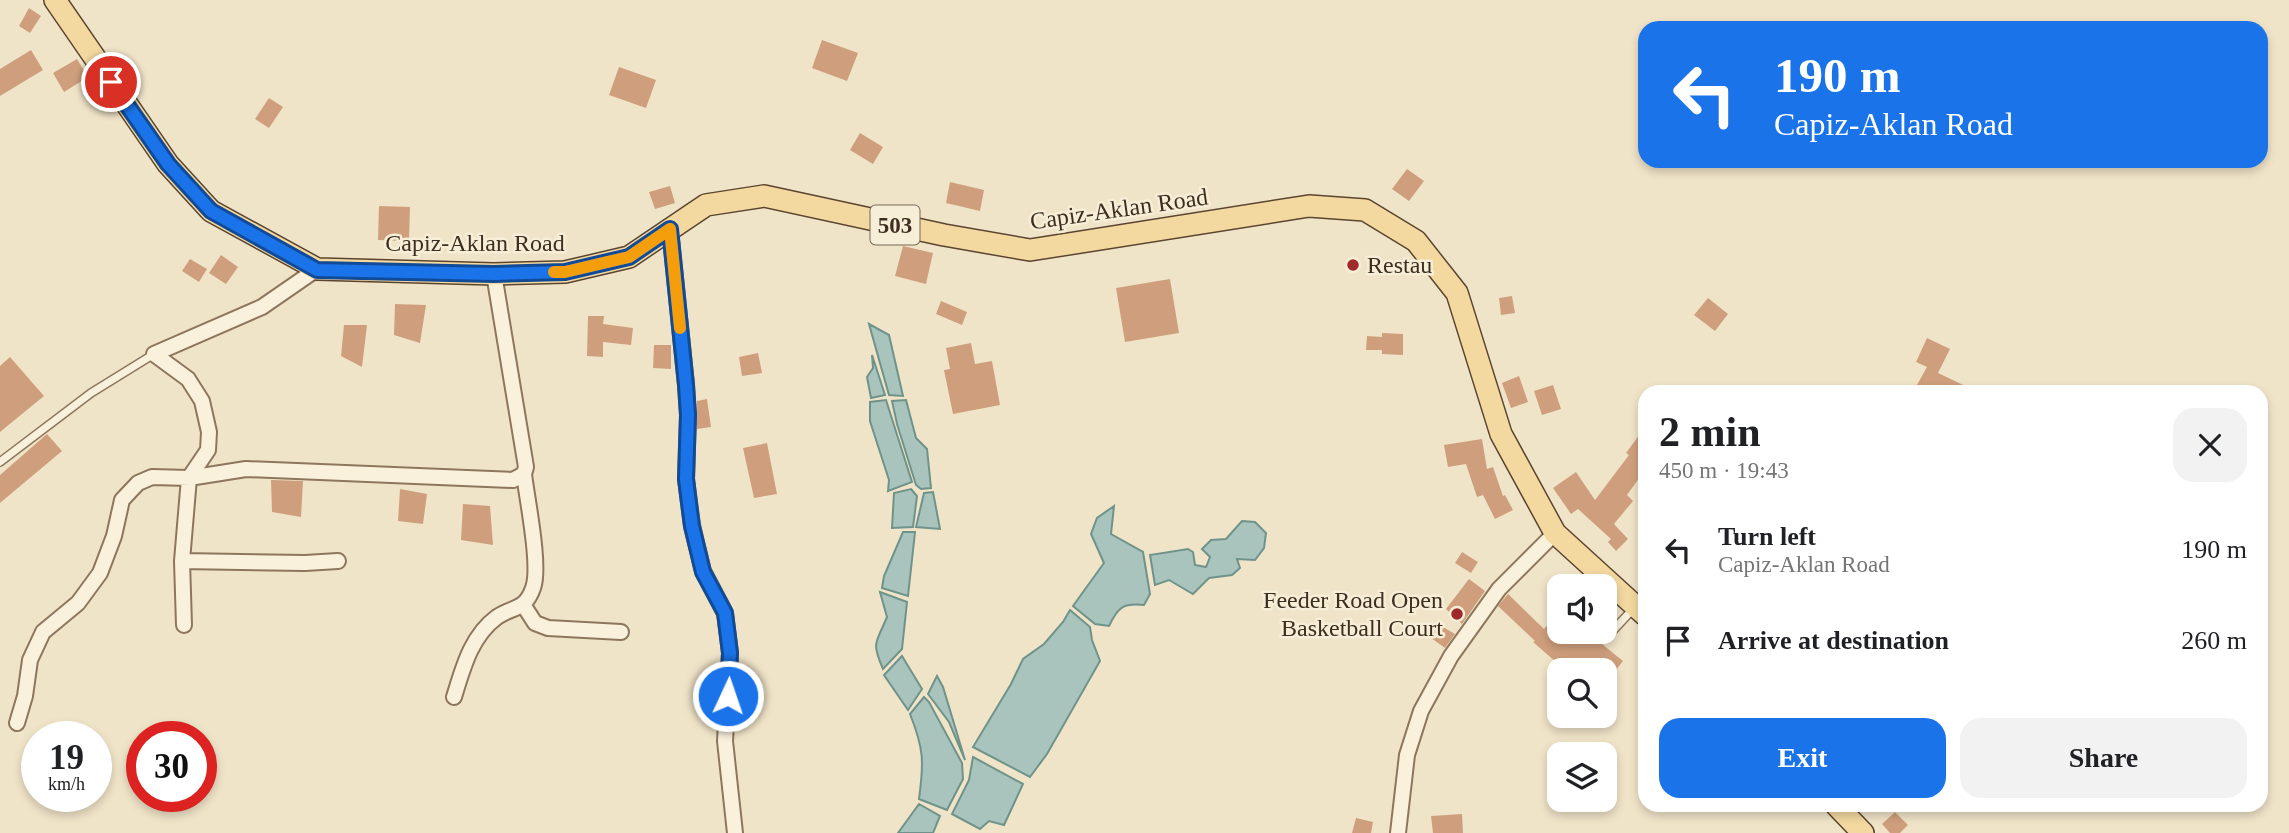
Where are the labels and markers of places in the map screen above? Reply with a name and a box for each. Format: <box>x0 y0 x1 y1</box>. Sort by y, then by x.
pin <box>81 52 141 112</box>
place label: Restau <box>1367 252 1432 278</box>
marker: Restau <box>1345 257 1361 273</box>
place label: Feeder Road Open Basketball Court <box>1263 587 1443 641</box>
marker: Feeder Road Open Basketball Court <box>1449 606 1465 622</box>

